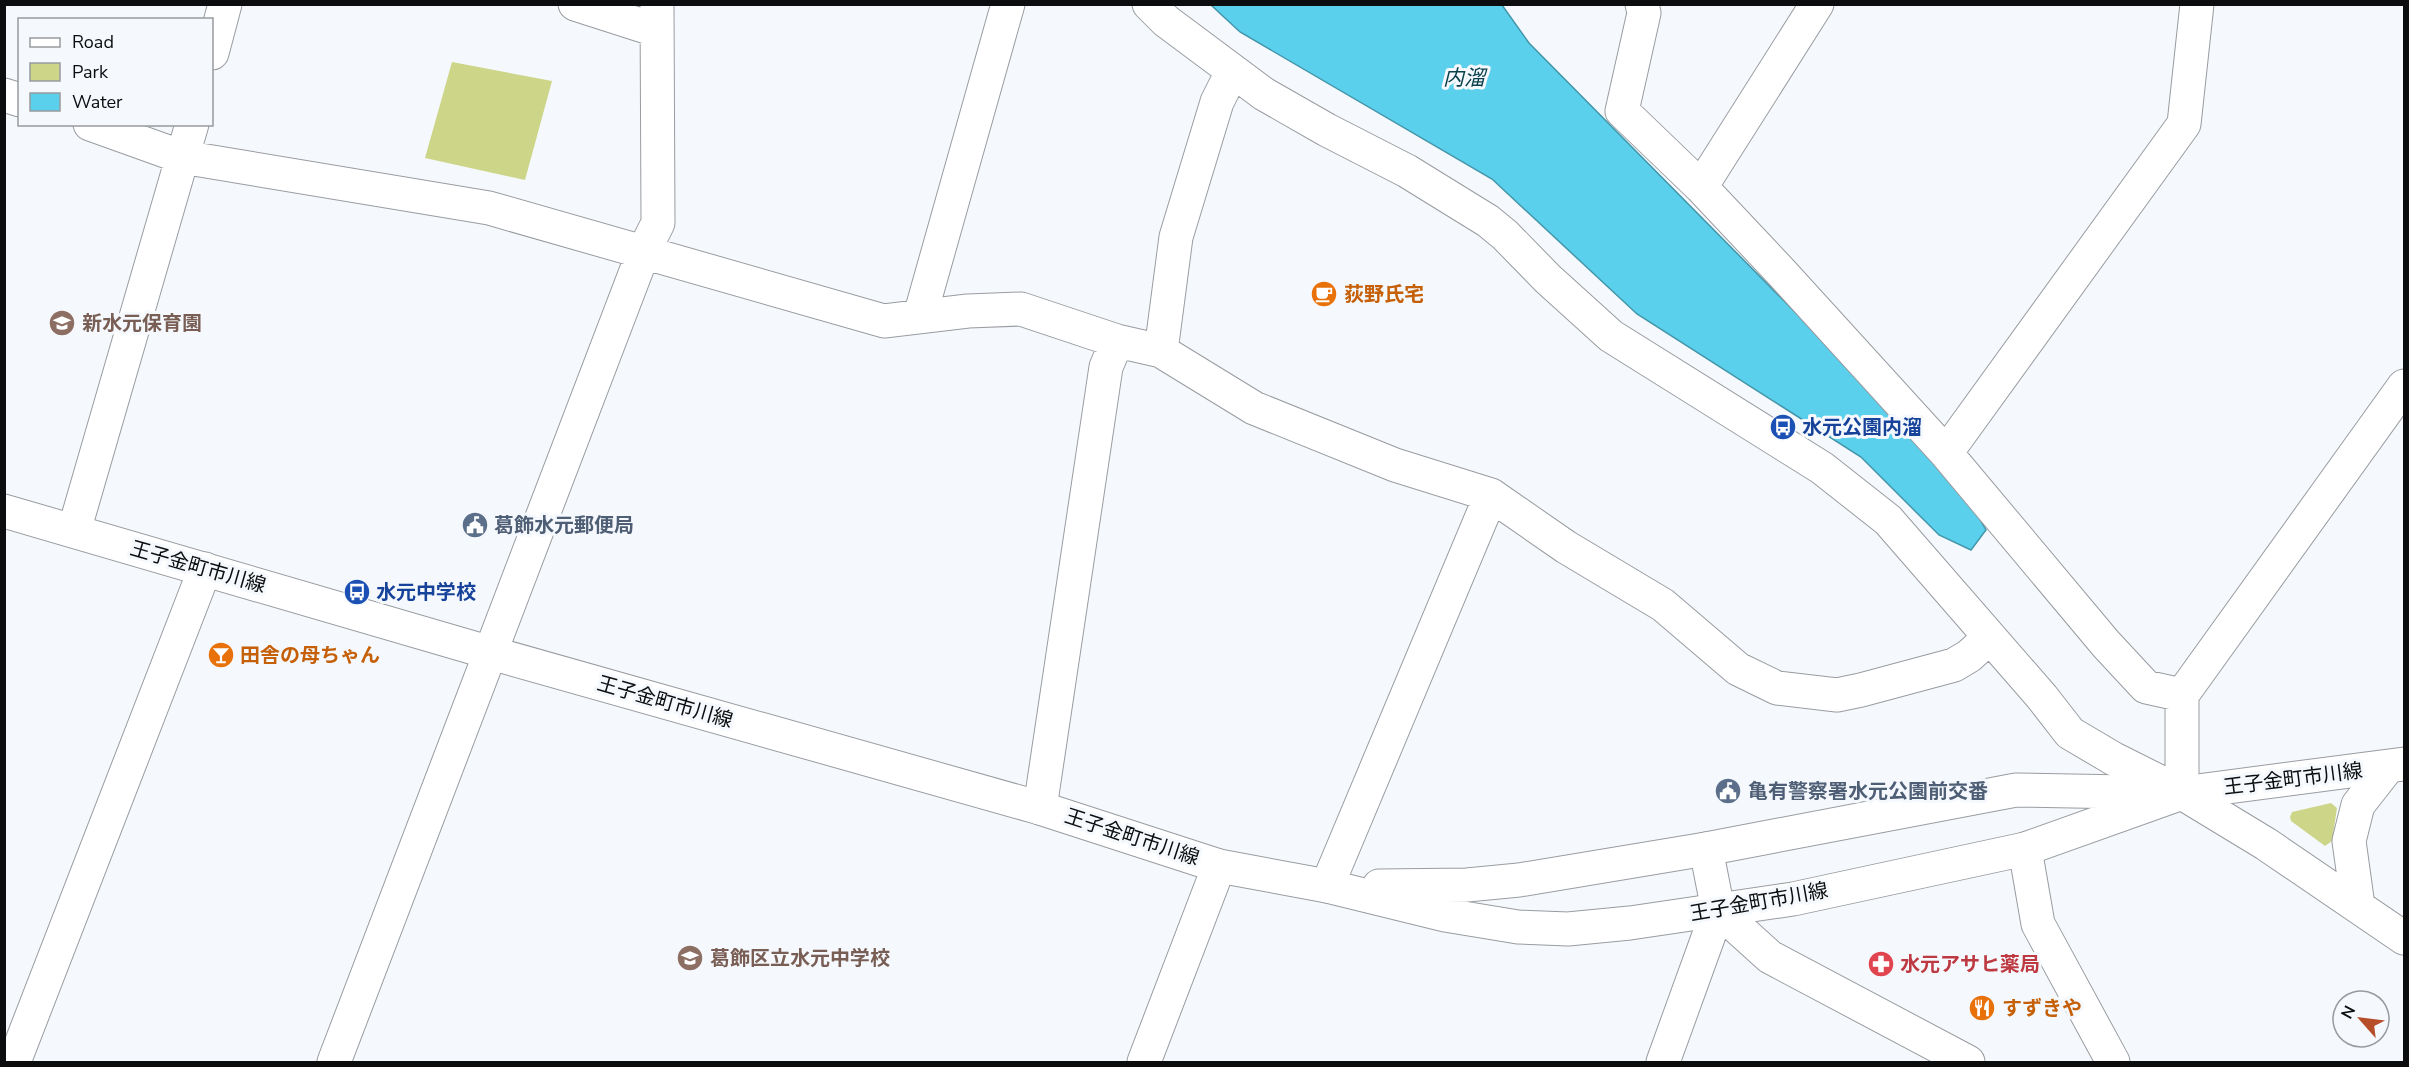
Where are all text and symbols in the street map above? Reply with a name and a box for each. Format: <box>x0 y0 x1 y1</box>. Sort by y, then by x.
legend <box>18 18 213 126</box>
text: Road <box>72 30 114 54</box>
text: Park <box>72 60 109 84</box>
water label: 内溜 <box>1443 64 1488 92</box>
text: Water <box>72 90 123 114</box>
cafe icon: 荻野氏宅 <box>1309 279 1339 309</box>
place label: 荻野氏宅 <box>1344 281 1424 308</box>
school or university icon: 新水元保育園 <box>47 308 77 338</box>
place label: 新水元保育園 <box>82 310 202 337</box>
bus stop icon: 水元公園内溜 <box>1768 412 1798 442</box>
place label: 水元公園内溜 <box>1802 414 1922 441</box>
public building icon: 葛飾水元郵便局 <box>460 510 490 540</box>
place label: 葛飾水元郵便局 <box>494 512 634 539</box>
street label: 王子金町市川線 <box>127 535 269 599</box>
bus stop icon: 水元中学校 <box>342 577 372 607</box>
place label: 水元中学校 <box>376 579 476 606</box>
bar icon: 田舎の母ちゃん <box>206 640 236 670</box>
place label: 田舎の母ちゃん <box>240 642 380 669</box>
street label: 王子金町市川線 <box>594 670 736 734</box>
street label: 王子金町市川線 <box>2222 757 2364 801</box>
public building icon: 亀有警察署水元公園前交番 <box>1713 776 1743 806</box>
place label: 亀有警察署水元公園前交番 <box>1748 778 1988 805</box>
street label: 王子金町市川線 <box>1061 803 1203 871</box>
street label: 王子金町市川線 <box>1688 877 1830 927</box>
school or university icon: 葛飾区立水元中学校 <box>675 943 705 973</box>
place label: 葛飾区立水元中学校 <box>710 945 890 972</box>
pharmacy icon: 水元アサヒ薬局 <box>1866 949 1896 979</box>
place label: 水元アサヒ薬局 <box>1900 951 2040 978</box>
north arrow <box>2331 989 2391 1049</box>
restaurant icon: すずきや <box>1967 993 1997 1023</box>
place label: すずきや <box>2002 995 2082 1022</box>
text: N <box>2336 1002 2361 1023</box>

